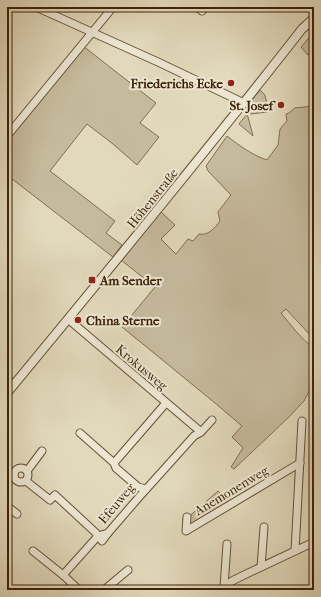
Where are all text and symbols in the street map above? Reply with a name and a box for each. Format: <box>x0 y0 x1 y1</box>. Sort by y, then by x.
place label: Friederichs Ecke <box>129 76 224 91</box>
marker: Friederichs Ecke <box>226 78 236 88</box>
place label: St. Josef <box>230 98 276 114</box>
marker: St. Josef <box>276 100 286 110</box>
street label: Höhenstraße <box>124 165 181 231</box>
place label: Am Sender <box>99 273 162 288</box>
marker: Am Sender <box>87 275 97 285</box>
place label: China Sterne <box>86 313 160 328</box>
marker: China Sterne <box>73 315 83 325</box>
street label: Krokusweg <box>113 341 171 394</box>
street label: Anemonenweg <box>191 462 272 519</box>
street label: Efeuweg <box>95 479 138 527</box>

